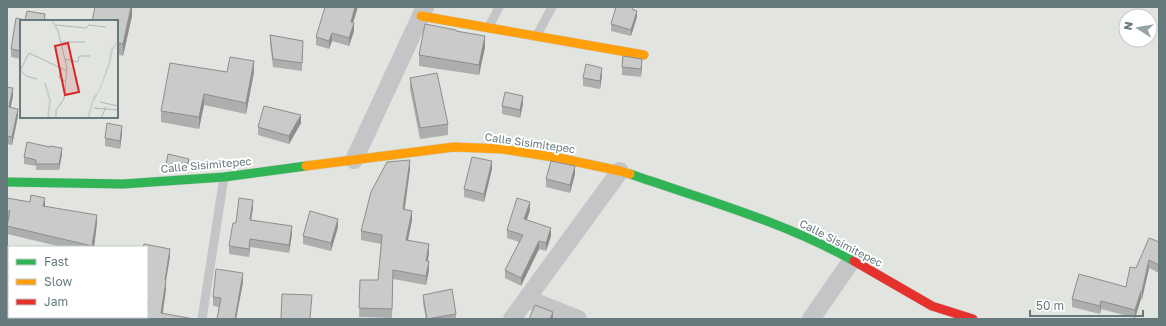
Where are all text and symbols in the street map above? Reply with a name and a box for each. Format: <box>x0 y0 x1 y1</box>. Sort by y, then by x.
north arrow <box>1118 8 1158 48</box>
inset map <box>20 20 118 118</box>
text: N <box>1121 20 1135 31</box>
street label: Calle Sisimitepec <box>484 130 576 155</box>
street label: Calle Sisimitepec <box>160 154 252 175</box>
street label: Calle Sisimitepec <box>798 216 885 269</box>
legend <box>8 246 148 318</box>
text: Fast <box>44 254 69 269</box>
text: Slow <box>44 274 72 289</box>
scale bar <box>1030 292 1143 318</box>
text: Jam <box>44 294 68 309</box>
text: 50 m <box>1036 298 1064 313</box>

